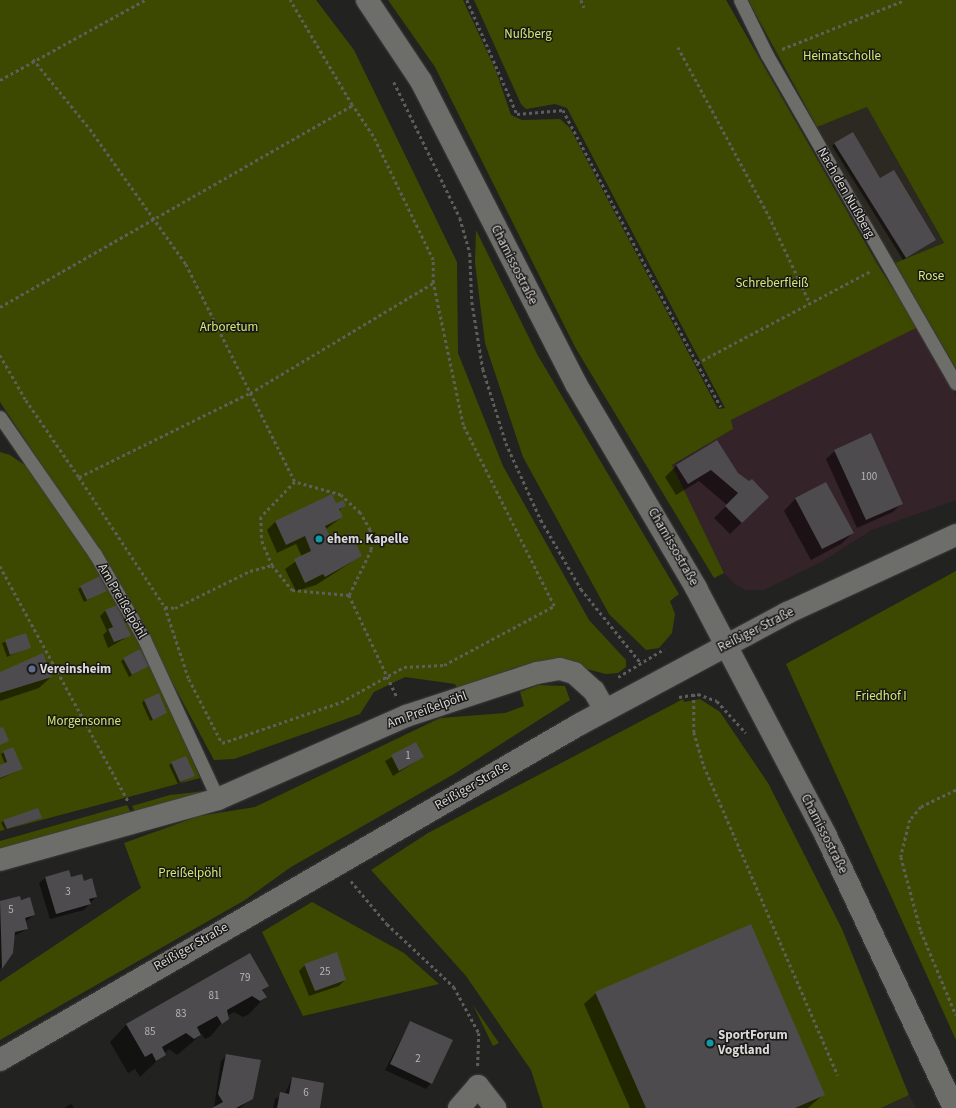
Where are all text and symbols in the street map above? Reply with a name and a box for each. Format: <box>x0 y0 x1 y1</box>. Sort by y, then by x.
park label: Nußberg <box>504 26 552 42</box>
park label: Heimatscholle <box>803 48 881 64</box>
street label: Nach den Nußberg <box>814 145 878 241</box>
street label: Chamissostraße <box>487 223 541 307</box>
park label: Rose <box>918 268 944 284</box>
park label: Schreberfleiß <box>735 275 809 291</box>
park label: Arboretum <box>200 319 258 335</box>
house number: 100 <box>861 470 877 484</box>
street label: Chamissostraße <box>644 505 702 589</box>
place label: ehem. Kapelle <box>327 531 409 547</box>
marker: ehem. Kapelle <box>314 534 324 544</box>
street label: Am Preißelpöhl <box>94 561 150 641</box>
street label: Reißiger Straße <box>715 604 797 656</box>
place label: Vereinsheim <box>40 661 111 677</box>
marker: Vereinsheim <box>27 664 37 674</box>
street label: Am Preißelpöhl <box>385 688 469 732</box>
park label: Friedhof I <box>855 688 907 704</box>
park label: Morgensonne <box>47 713 121 729</box>
house number: 1 <box>405 749 411 763</box>
street label: Reißiger Straße <box>432 758 512 814</box>
street label: Chamissostraße <box>797 792 851 876</box>
park label: Preißelpöhl <box>158 865 222 881</box>
house number: 3 <box>65 885 71 899</box>
house number: 5 <box>8 903 14 917</box>
street label: Reißiger Straße <box>151 919 231 975</box>
house number: 25 <box>320 965 330 979</box>
house number: 79 <box>240 971 250 985</box>
house number: 81 <box>209 989 219 1003</box>
house number: 83 <box>176 1007 186 1021</box>
house number: 85 <box>145 1025 155 1039</box>
place label: SportForum Vogtland <box>718 1028 788 1059</box>
marker: SportForum Vogtland <box>705 1038 715 1048</box>
house number: 2 <box>415 1052 421 1066</box>
house number: 6 <box>303 1086 309 1100</box>

